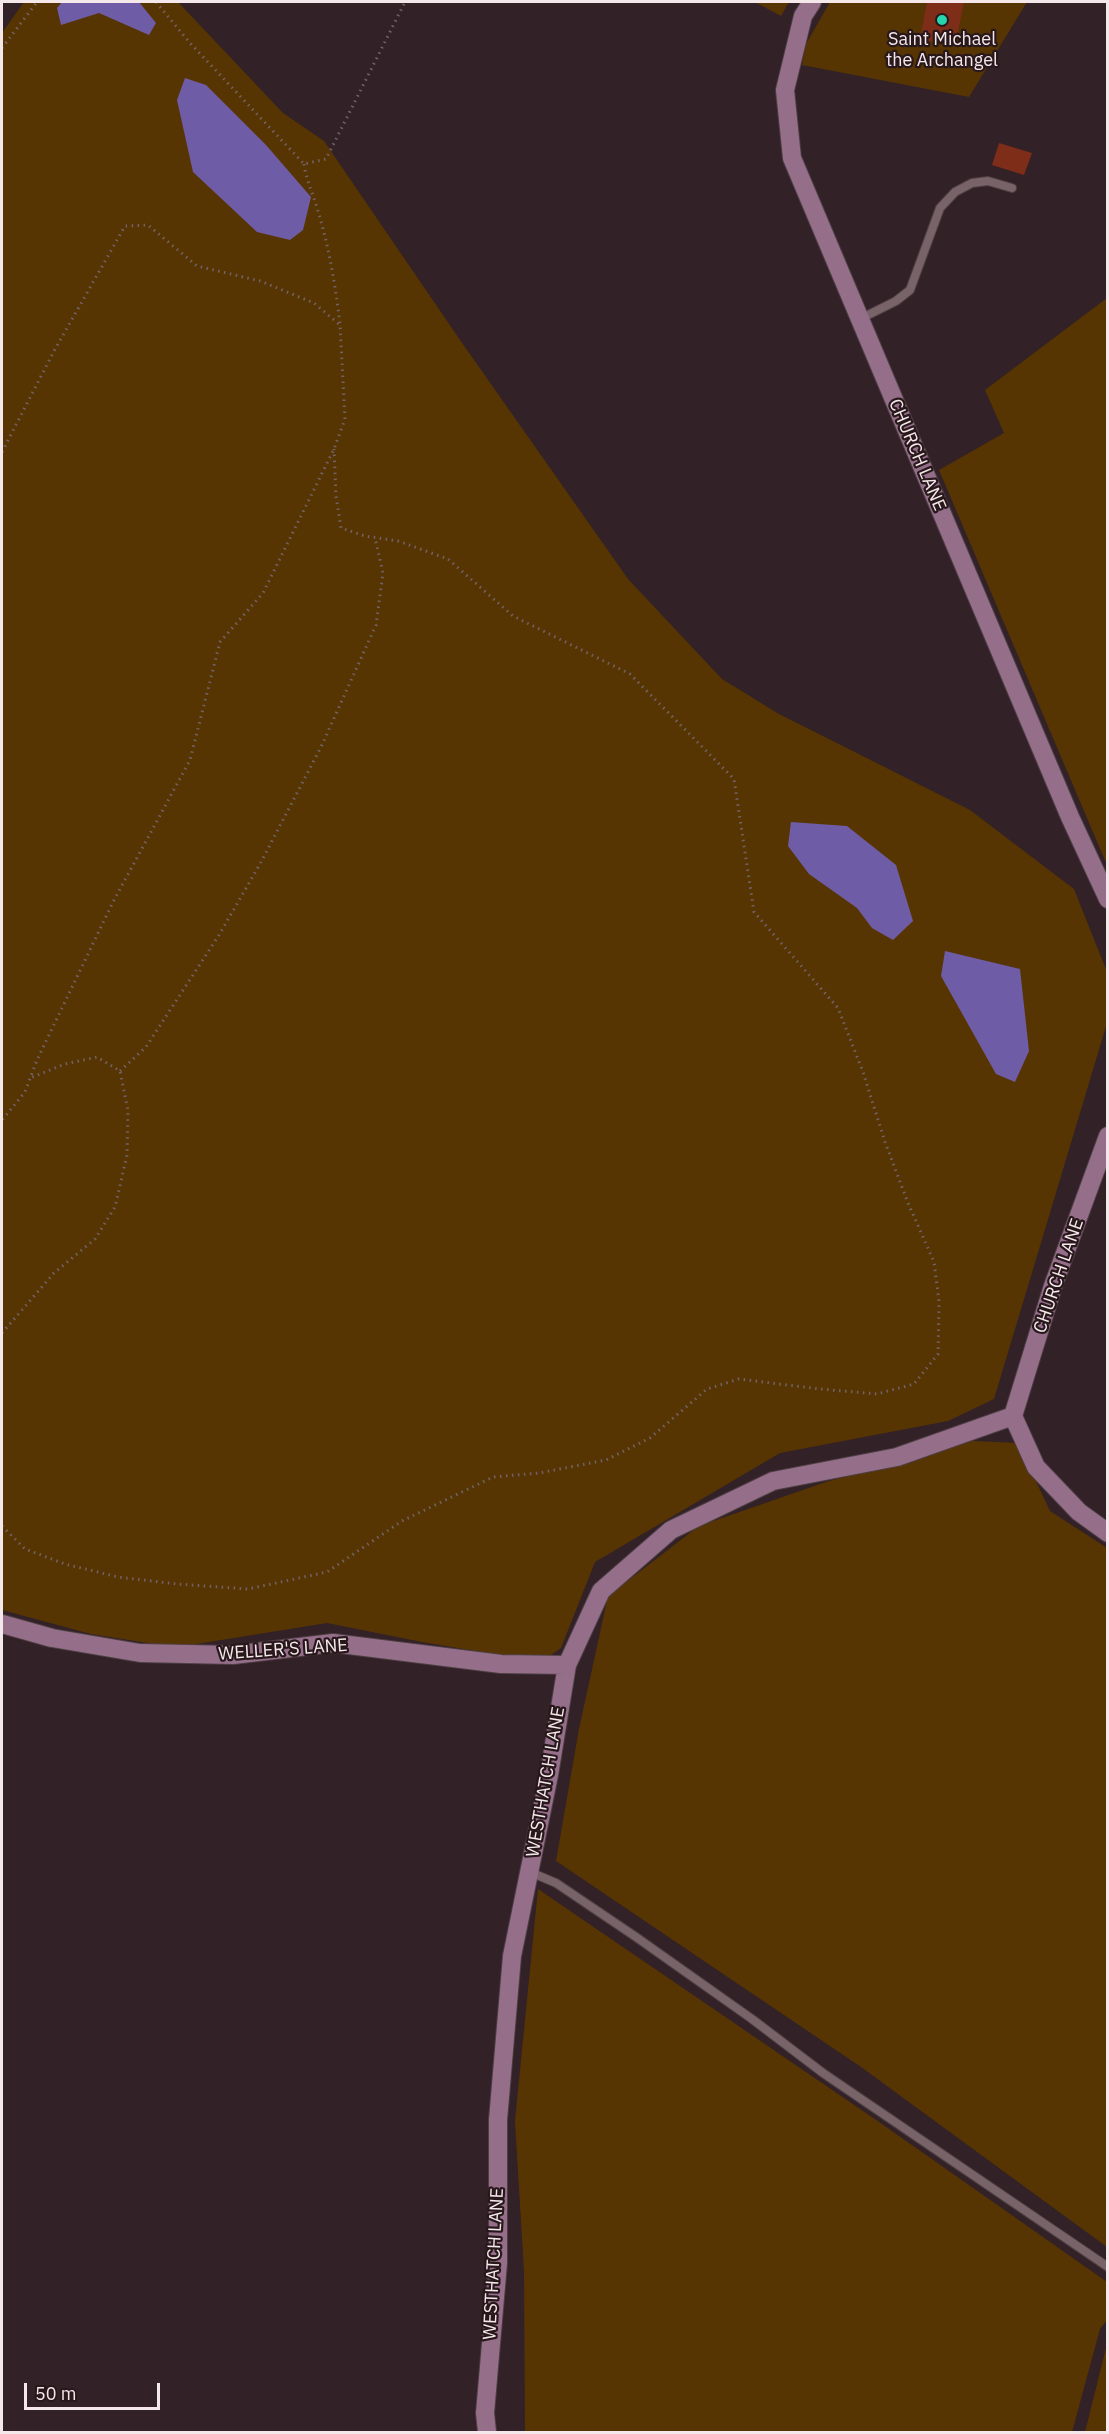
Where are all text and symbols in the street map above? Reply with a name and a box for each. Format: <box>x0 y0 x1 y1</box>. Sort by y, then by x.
marker: Saint Michael the Archangel <box>935 13 949 27</box>
place label: Saint Michael the Archangel <box>886 29 998 72</box>
street label: CHURCH LANE <box>884 396 950 514</box>
street label: CHURCH LANE <box>1029 1216 1089 1336</box>
street label: WELLER'S LANE <box>218 1635 348 1665</box>
street label: WESTHATCH LANE <box>522 1705 570 1859</box>
street label: WESTHATCH LANE <box>479 2187 509 2341</box>
scale bar <box>27 2371 164 2409</box>
text: 50 m <box>35 2382 77 2405</box>

